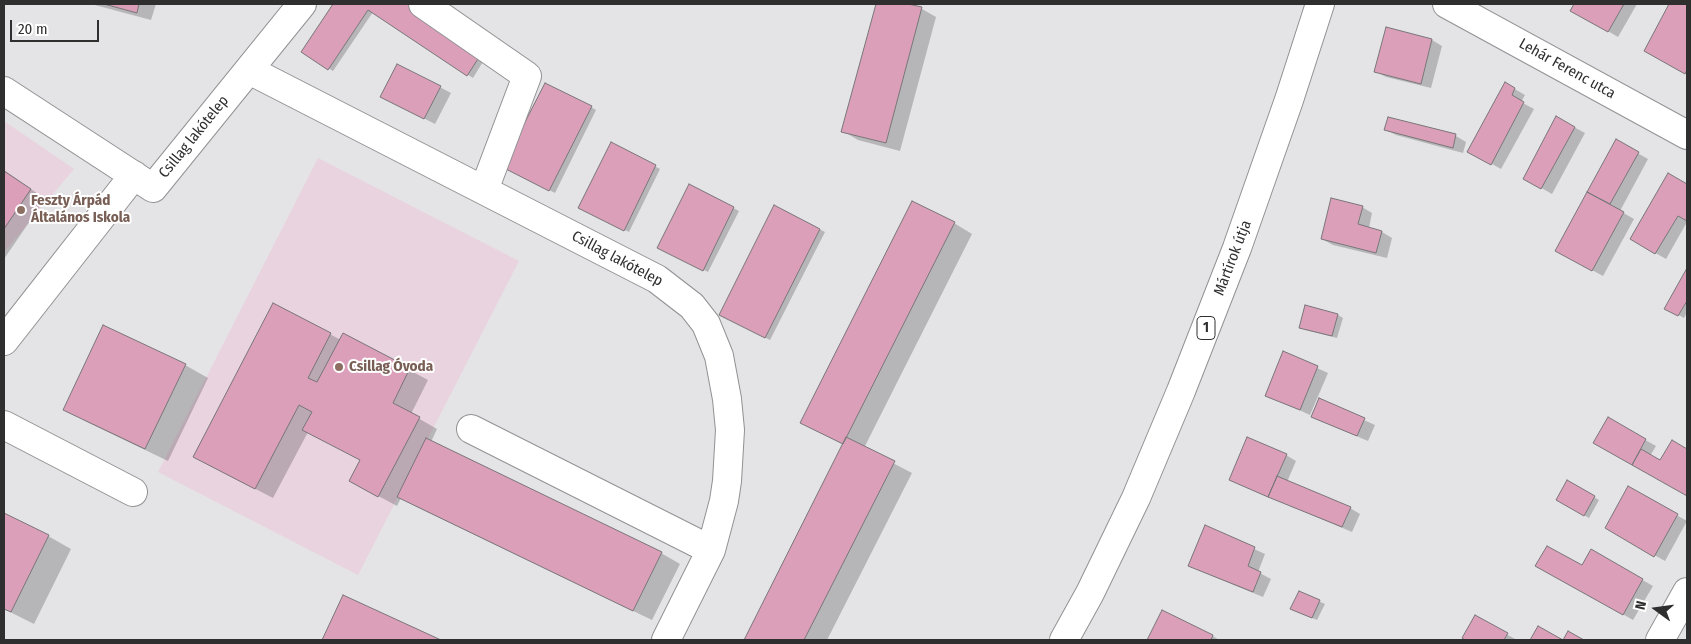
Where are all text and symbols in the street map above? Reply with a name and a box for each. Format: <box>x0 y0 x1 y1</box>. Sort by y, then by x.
scale bar <box>12 10 101 42</box>
text: 20 m <box>18 20 48 38</box>
street label: Lehár Ferenc utca <box>1516 35 1618 103</box>
street label: Csillag lakótelep <box>155 92 233 182</box>
place label: Feszty Árpád Általános Iskola <box>31 192 130 227</box>
marker: Feszty Árpád Általános Iskola <box>15 204 27 216</box>
street label: Mártírok útja <box>1210 218 1256 298</box>
street label: Csillag lakótelep <box>568 227 666 291</box>
road number: 1 <box>1197 316 1215 339</box>
place label: Csillag Óvoda <box>349 358 433 376</box>
marker: Csillag Óvoda <box>333 361 345 373</box>
north arrow <box>1631 584 1681 634</box>
text: N <box>1632 599 1650 611</box>

